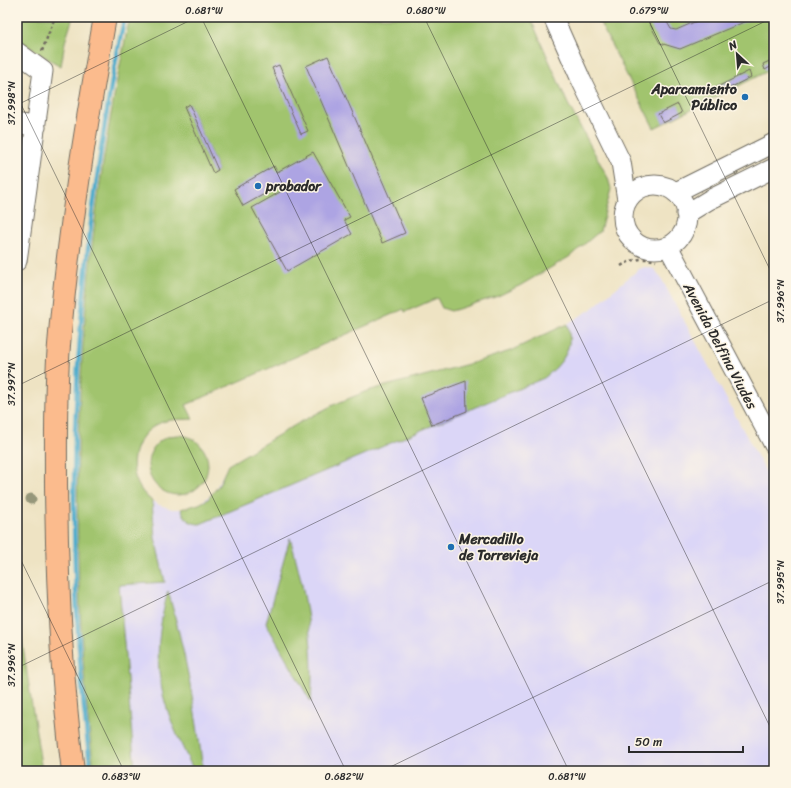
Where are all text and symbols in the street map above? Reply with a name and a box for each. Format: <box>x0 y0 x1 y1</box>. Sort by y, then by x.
text: 0.681°W <box>185 2 223 20</box>
text: 0.680°W <box>406 2 446 20</box>
text: 0.679°W <box>630 2 669 20</box>
north arrow <box>717 34 757 74</box>
text: N <box>724 35 741 56</box>
place label: Aparcamiento Público <box>651 77 738 118</box>
text: 37.998°N <box>3 81 21 125</box>
marker: Aparcamiento Público <box>740 92 750 102</box>
place label: probador <box>265 174 322 199</box>
marker: probador <box>253 181 263 191</box>
street label: Avenida Delfina Viudes <box>676 277 764 414</box>
text: 37.996°N <box>772 279 790 323</box>
text: 37.997°N <box>3 362 21 406</box>
place label: Mercadillo de Torrevieja <box>458 527 539 568</box>
marker: Mercadillo de Torrevieja <box>446 542 456 552</box>
text: 37.995°N <box>772 560 790 604</box>
text: 37.996°N <box>3 643 21 687</box>
scale bar <box>629 728 743 754</box>
text: 50 m <box>635 731 662 753</box>
text: 0.683°W <box>102 768 141 786</box>
text: 0.682°W <box>325 768 364 786</box>
text: 0.681°W <box>548 768 586 786</box>

